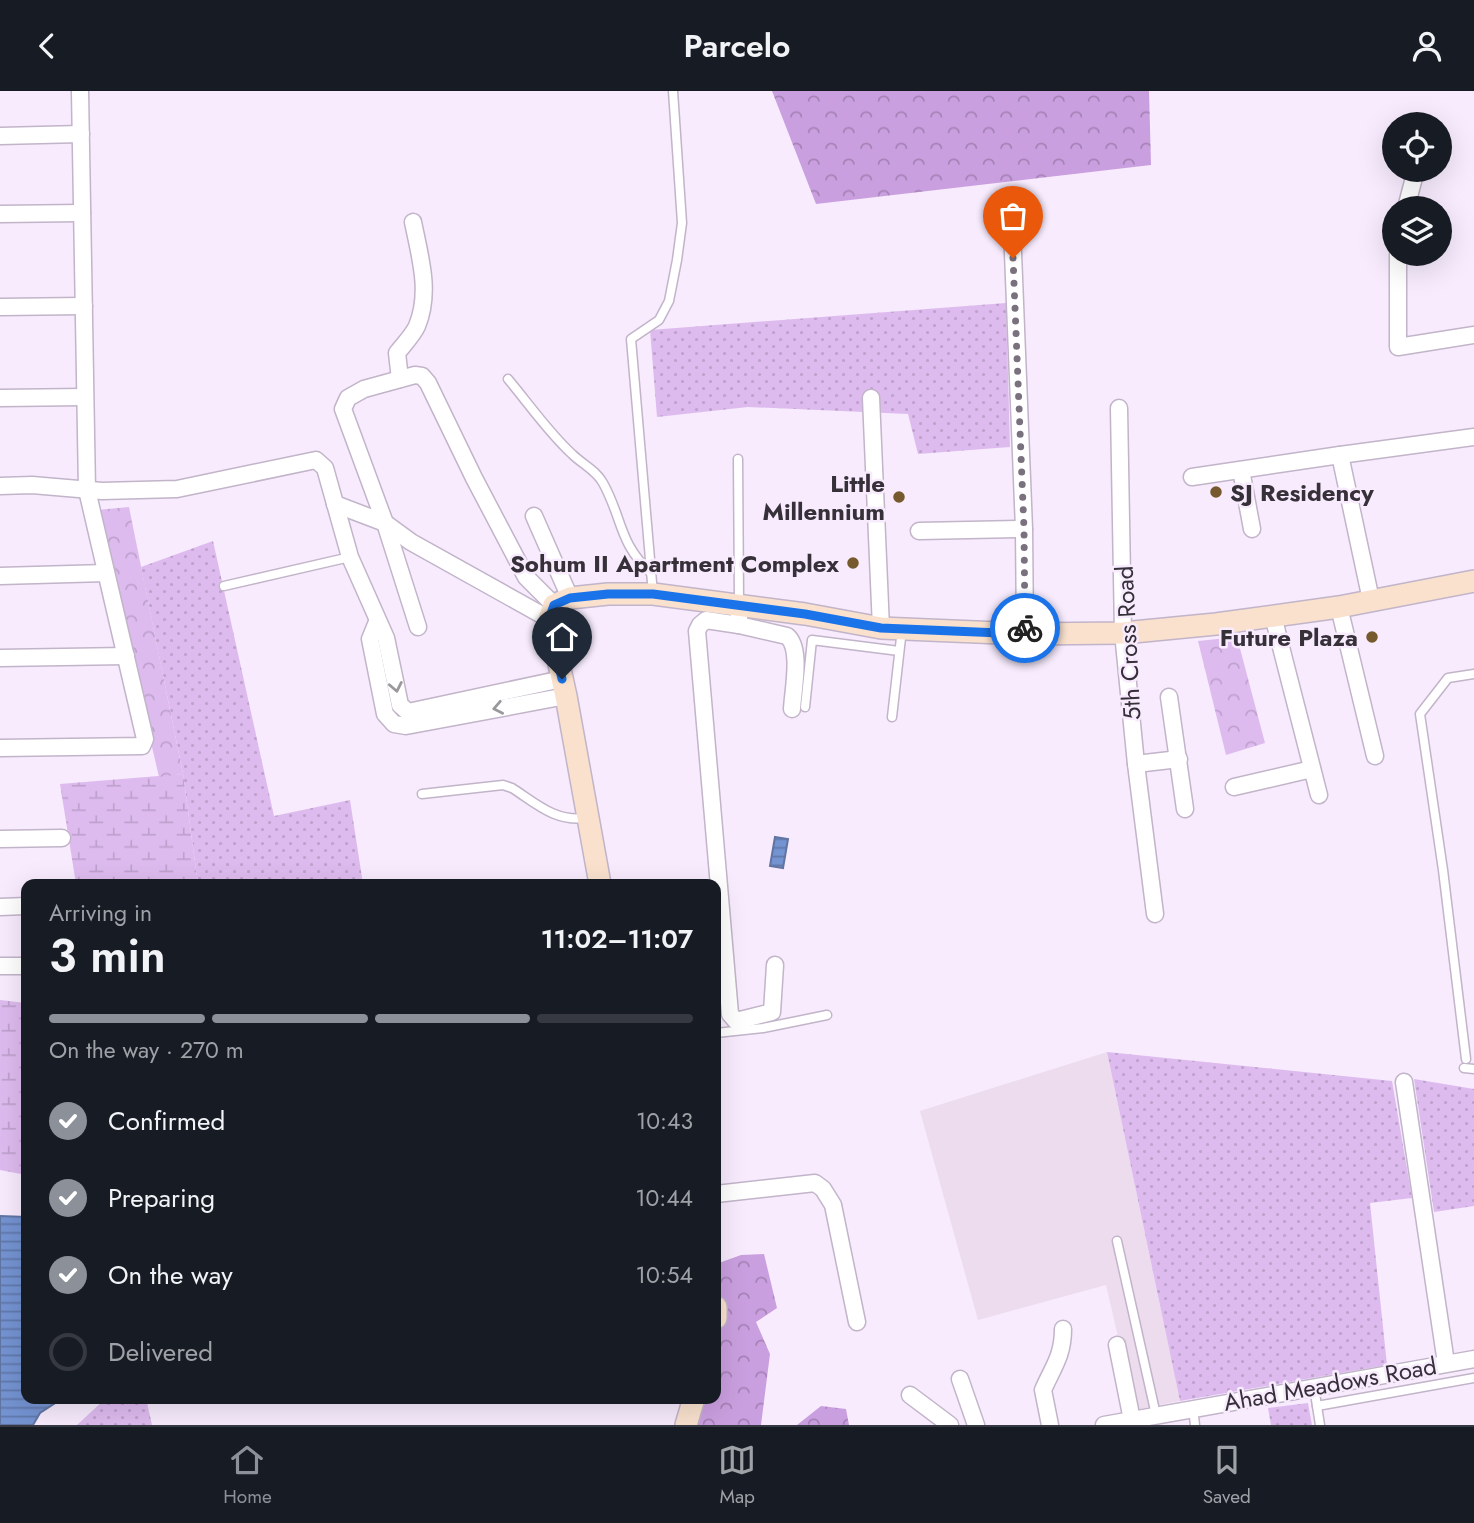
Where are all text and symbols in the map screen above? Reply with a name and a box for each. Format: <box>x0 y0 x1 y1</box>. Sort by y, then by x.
text: Parcelo <box>684 23 790 69</box>
icon: back <box>28 27 66 65</box>
icon: person <box>1408 27 1446 65</box>
map controls <box>1382 112 1452 266</box>
button: locate <box>1382 112 1452 182</box>
pin <box>983 186 1043 258</box>
button: layers <box>1382 196 1452 266</box>
icon: bag <box>994 197 1032 235</box>
place label: Little Millennium <box>763 466 885 529</box>
place label: SJ Residency <box>1230 475 1374 510</box>
marker: SJ Residency <box>1208 484 1224 500</box>
marker: Little Millennium <box>891 489 907 505</box>
place label: Sohum II Apartment Complex <box>510 546 839 581</box>
marker: Sohum II Apartment Complex <box>845 555 861 571</box>
street label: 5th Cross Road <box>1106 565 1150 721</box>
courier <box>990 593 1060 663</box>
pin <box>532 607 592 679</box>
icon: bike <box>1006 609 1044 647</box>
icon: home <box>543 618 581 656</box>
place label: Future Plaza <box>1220 620 1358 655</box>
marker: Future Plaza <box>1364 629 1380 645</box>
one-way arrow <box>388 681 403 693</box>
one-way arrow <box>493 700 505 715</box>
text: Arriving in <box>49 896 152 930</box>
text: 11:02–11:07 <box>541 920 693 958</box>
text: 3 min <box>49 923 166 989</box>
text: On the way · 270 m <box>49 1033 244 1067</box>
icon: check <box>49 1102 87 1140</box>
text: Confirmed <box>108 1102 225 1140</box>
text: 10:43 <box>636 1104 693 1138</box>
icon: check <box>49 1179 87 1217</box>
text: Preparing <box>108 1179 215 1217</box>
text: 10:44 <box>635 1181 693 1215</box>
icon: check <box>49 1256 87 1294</box>
text: On the way <box>108 1256 233 1294</box>
text: 10:54 <box>636 1258 693 1292</box>
text: Delivered <box>108 1333 213 1371</box>
street label: Ahad Meadows Road <box>1221 1348 1439 1420</box>
tab: Home <box>223 1441 272 1510</box>
tab: Map <box>718 1441 756 1510</box>
tab: Saved <box>1203 1441 1251 1510</box>

